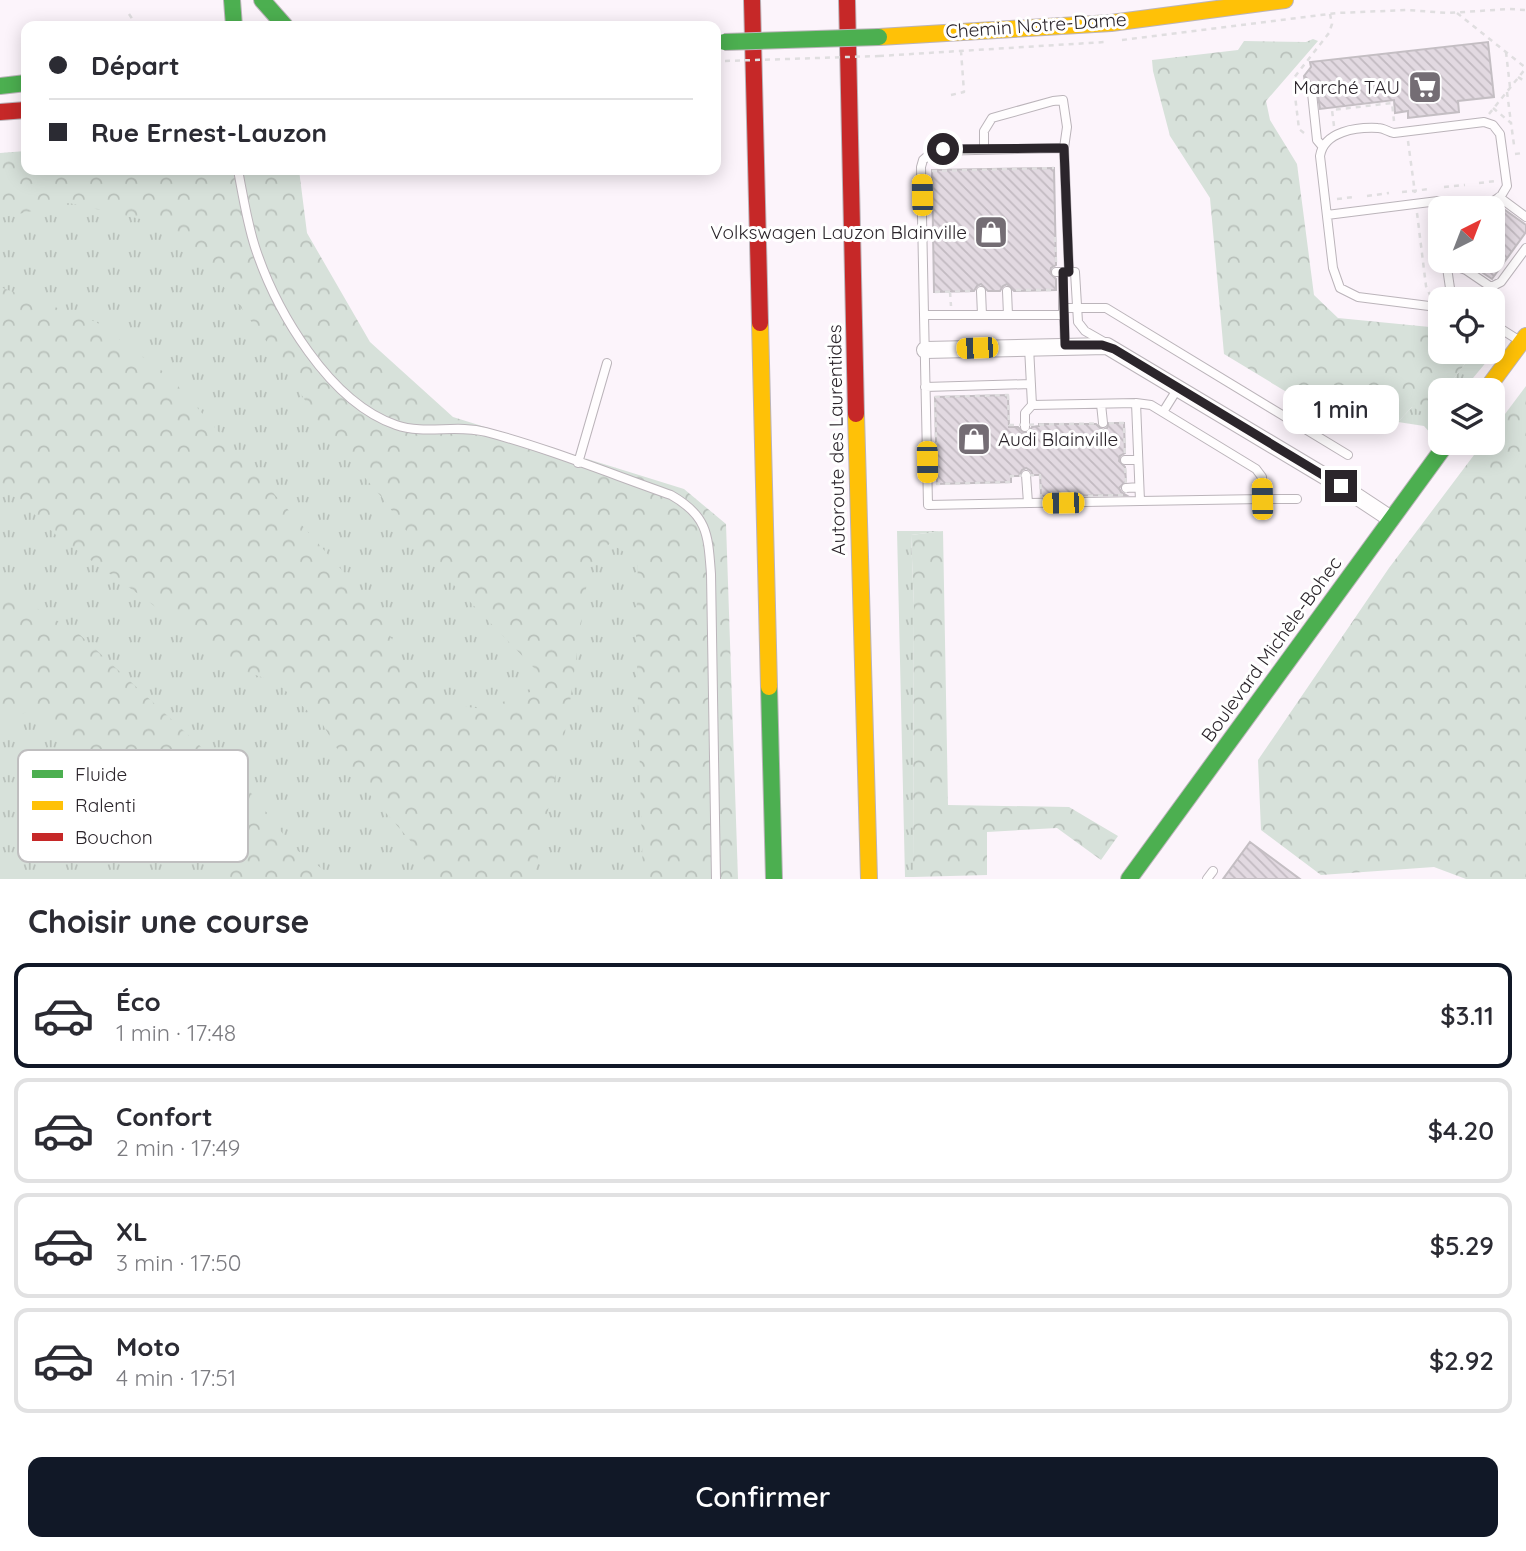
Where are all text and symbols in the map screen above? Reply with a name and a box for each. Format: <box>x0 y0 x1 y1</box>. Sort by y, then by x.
street label: Chemin Notre-Dame <box>945 7 1127 43</box>
text: Départ <box>91 49 180 82</box>
supermarket icon: Marché TAU <box>1406 68 1444 106</box>
place label: Marché TAU <box>1293 75 1400 99</box>
text: Rue Ernest-Lauzon <box>91 116 327 149</box>
route start <box>927 133 959 165</box>
car <box>912 174 933 216</box>
north arrow <box>1428 196 1505 273</box>
map controls <box>1428 196 1505 455</box>
shop icon: Volkswagen Lauzon Blainville <box>972 213 1010 251</box>
place label: Volkswagen Lauzon Blainville <box>710 220 967 244</box>
button: locate <box>1428 287 1505 364</box>
street label: Autoroute des Laurentides <box>822 324 850 556</box>
car <box>956 337 999 359</box>
button: layers <box>1428 378 1505 455</box>
callout: 1 min <box>1283 384 1399 434</box>
text: 1 min <box>1313 395 1369 424</box>
shop icon: Audi Blainville <box>955 420 993 458</box>
place label: Audi Blainville <box>998 427 1118 451</box>
car <box>917 441 938 483</box>
route end <box>1325 470 1357 502</box>
car <box>1252 478 1273 520</box>
car <box>1042 492 1085 514</box>
street label: Boulevard Michèle-Bohec <box>1196 552 1346 746</box>
legend <box>18 750 248 862</box>
text: Fluide <box>75 762 127 786</box>
text: Ralenti <box>75 793 136 817</box>
text: Bouchon <box>75 825 153 849</box>
text: Choisir une course <box>28 901 309 941</box>
icon: car <box>32 984 95 1047</box>
text: Éco <box>116 985 161 1018</box>
text: $3.11 <box>1440 999 1494 1032</box>
text: 1 min · 17:48 <box>116 1018 236 1047</box>
icon: car <box>32 1099 95 1162</box>
text: Confort <box>116 1100 213 1133</box>
text: $4.20 <box>1428 1114 1494 1147</box>
text: 2 min · 17:49 <box>116 1133 240 1162</box>
icon: car <box>32 1214 95 1277</box>
text: XL <box>116 1215 148 1248</box>
text: $5.29 <box>1430 1229 1494 1262</box>
text: 3 min · 17:50 <box>116 1248 241 1277</box>
icon: car <box>32 1329 95 1392</box>
text: Moto <box>116 1330 180 1363</box>
text: $2.92 <box>1429 1344 1494 1377</box>
text: 4 min · 17:51 <box>116 1363 236 1392</box>
button: Confirmer <box>28 1457 1498 1537</box>

